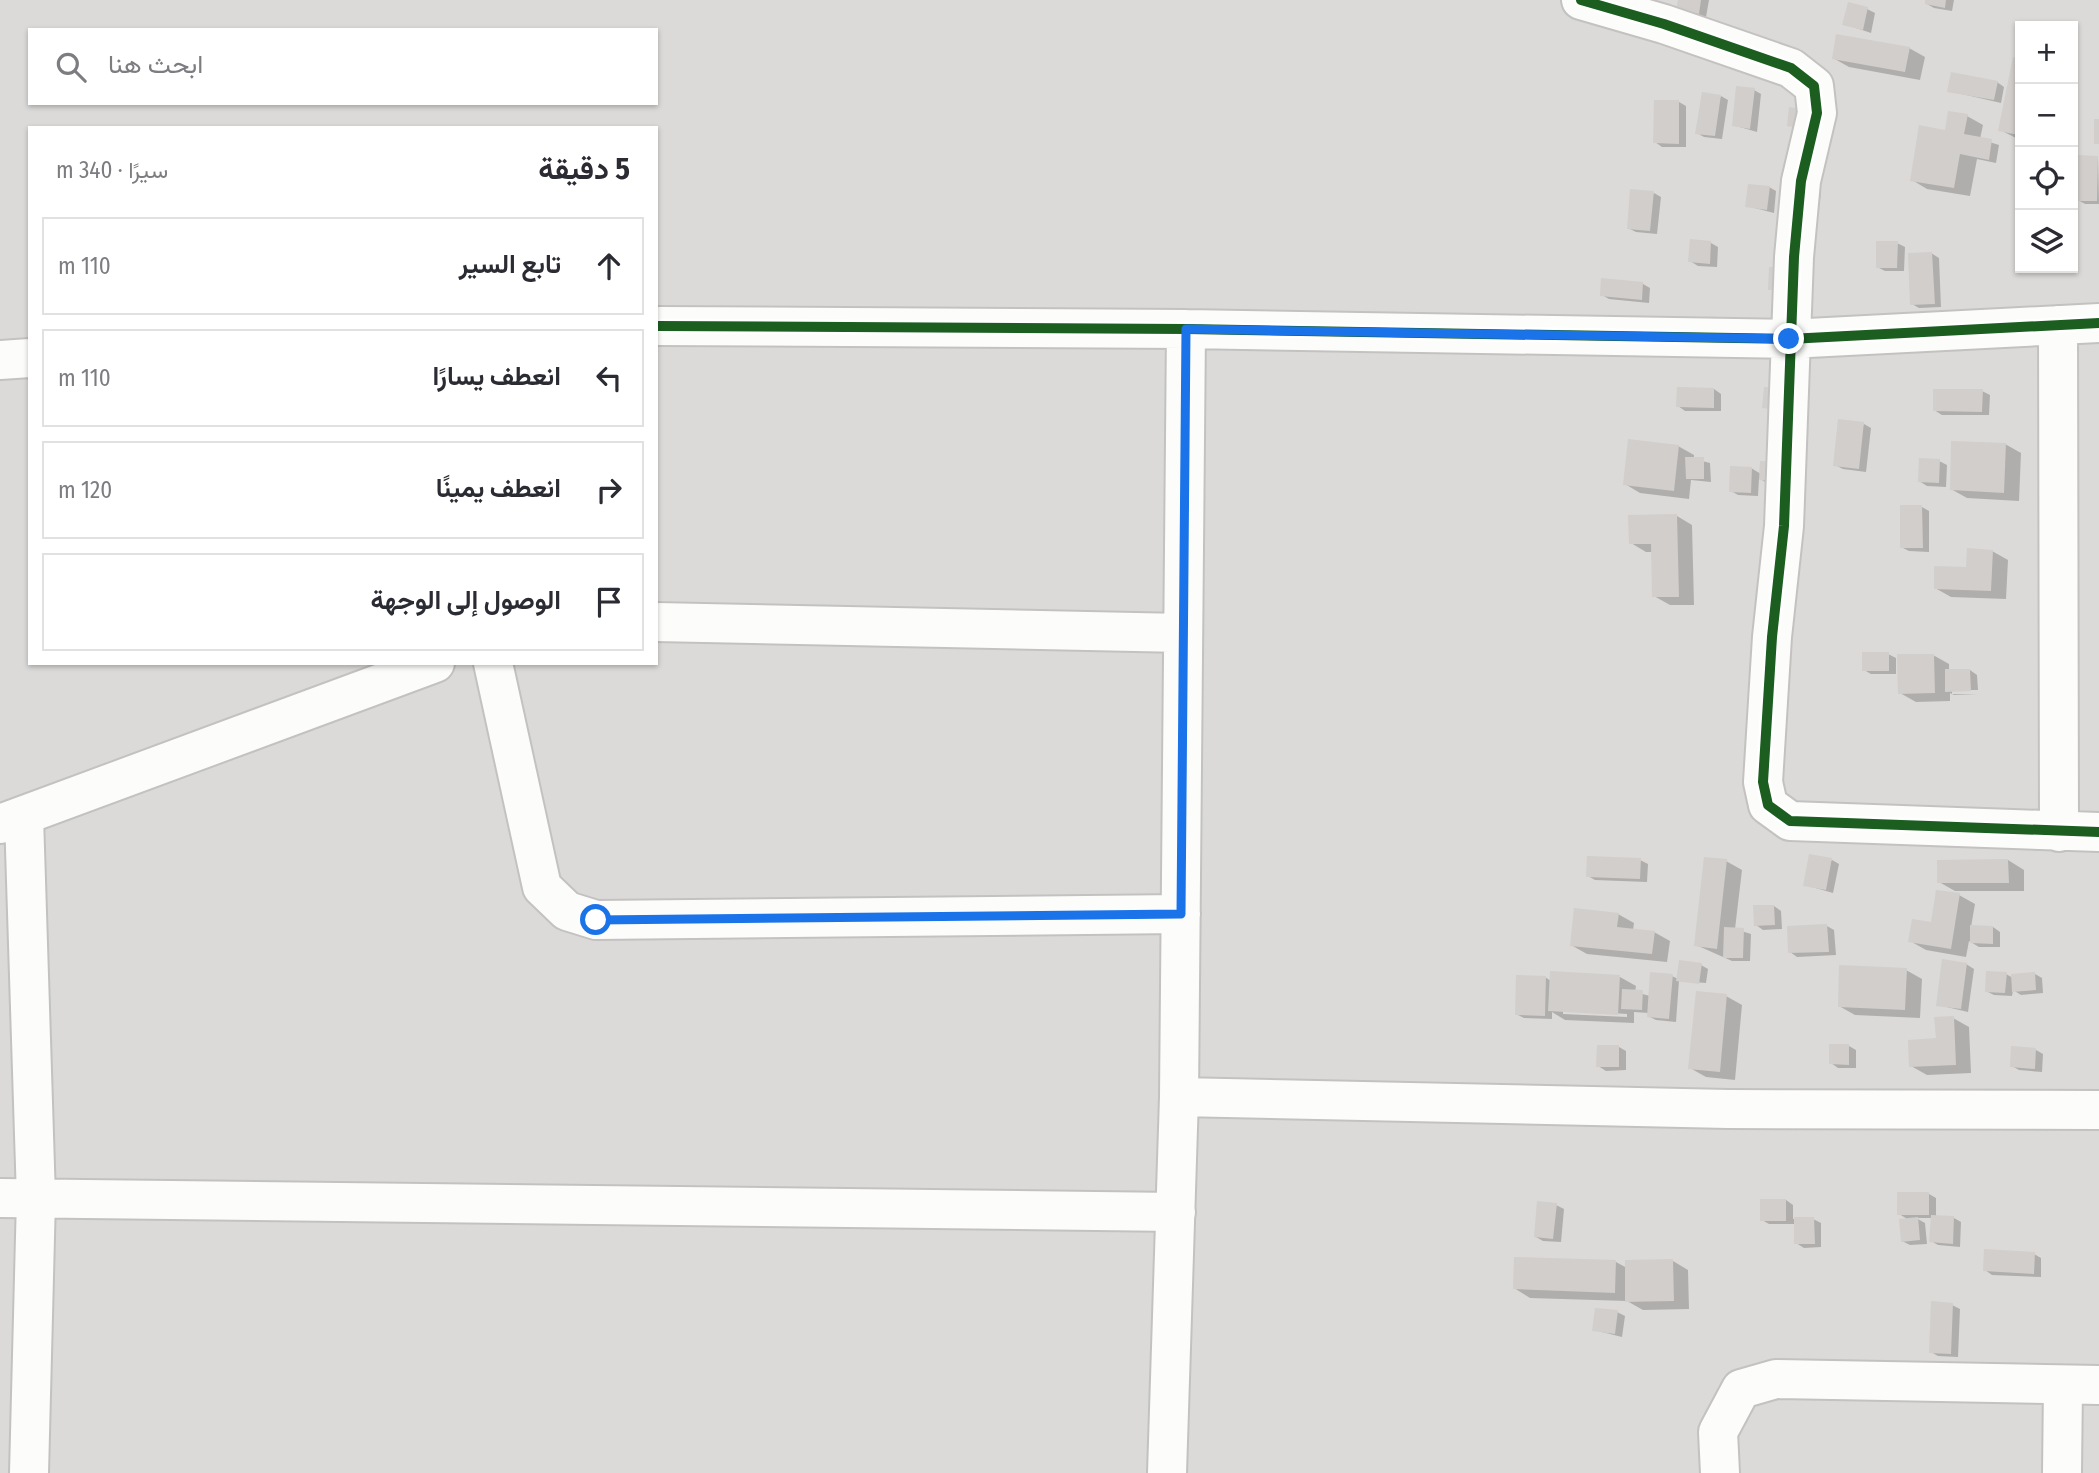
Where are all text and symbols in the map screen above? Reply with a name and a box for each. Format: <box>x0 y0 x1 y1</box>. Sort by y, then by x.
map controls <box>2015 21 2078 273</box>
button: + <box>2015 21 2078 84</box>
search box <box>28 28 658 105</box>
icon: search <box>52 48 90 86</box>
text: ابحث هنا <box>108 49 203 80</box>
button: − <box>2015 84 2078 147</box>
button: locate <box>2015 147 2078 210</box>
text: 5 دقيقة <box>538 151 630 187</box>
text: سيرًا · 340 m <box>56 156 168 184</box>
button: layers <box>2015 210 2078 273</box>
icon: ahead <box>590 247 628 285</box>
text: تابع السير <box>459 249 561 280</box>
text: 110 m <box>58 252 111 280</box>
route end <box>1773 323 1804 354</box>
icon: left <box>590 359 628 397</box>
text: انعطف يسارًا <box>433 361 561 392</box>
text: 110 m <box>58 364 111 392</box>
icon: right <box>590 471 628 509</box>
text: انعطف يمينًا <box>436 473 561 504</box>
text: 120 m <box>58 476 112 504</box>
icon: arrive <box>590 583 628 621</box>
text: الوصول إلى الوجهة <box>370 585 561 616</box>
route start <box>580 904 611 935</box>

